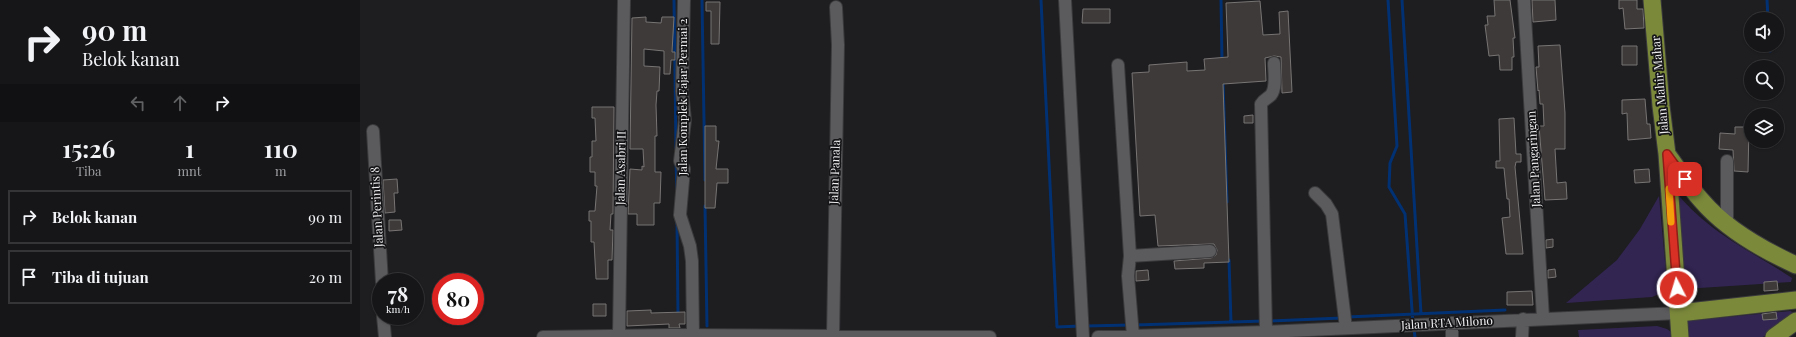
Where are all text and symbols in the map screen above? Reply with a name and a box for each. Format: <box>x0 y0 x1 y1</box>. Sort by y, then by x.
text: 90 m <box>82 11 147 48</box>
map controls <box>1744 12 1784 148</box>
button: sound <box>1744 12 1784 52</box>
icon: right <box>16 16 68 68</box>
street label: Jalan Komplek Fajar Permai 2 <box>674 18 690 177</box>
street label: Jalan Mahir Mahar <box>1647 34 1671 136</box>
text: Belok kanan <box>82 47 180 71</box>
button: search <box>1744 60 1784 100</box>
icon: left <box>127 92 149 114</box>
icon: ahead <box>169 92 191 114</box>
icon: right <box>211 92 233 114</box>
button: layers <box>1744 108 1784 148</box>
street label: Jalan Pangaringan <box>1522 110 1544 209</box>
street label: Jalan Asabri II <box>611 131 629 206</box>
text: 15:26 <box>62 132 115 164</box>
text: 1 <box>185 132 194 164</box>
text: 110 <box>264 132 298 164</box>
street label: Jalan Panala <box>825 139 843 206</box>
text: Tiba <box>76 162 102 179</box>
text: mnt <box>178 162 201 179</box>
text: m <box>275 162 286 179</box>
pin <box>1668 162 1702 196</box>
street label: Jalan Perintis 8 <box>366 166 386 249</box>
icon: arrive <box>1674 168 1696 190</box>
icon: right <box>18 206 40 228</box>
text: Belok kanan <box>52 207 137 227</box>
text: 90 m <box>308 207 342 227</box>
icon: arrive <box>18 266 40 288</box>
text: Tiba di tujuan <box>52 267 149 287</box>
text: 20 m <box>309 267 342 287</box>
position arrow <box>1656 267 1698 309</box>
speed limit sign: 80 <box>432 273 484 325</box>
text: 78 <box>388 280 408 307</box>
text: km/h <box>386 302 410 316</box>
street label: Jalan RTA Milono <box>1400 312 1494 332</box>

